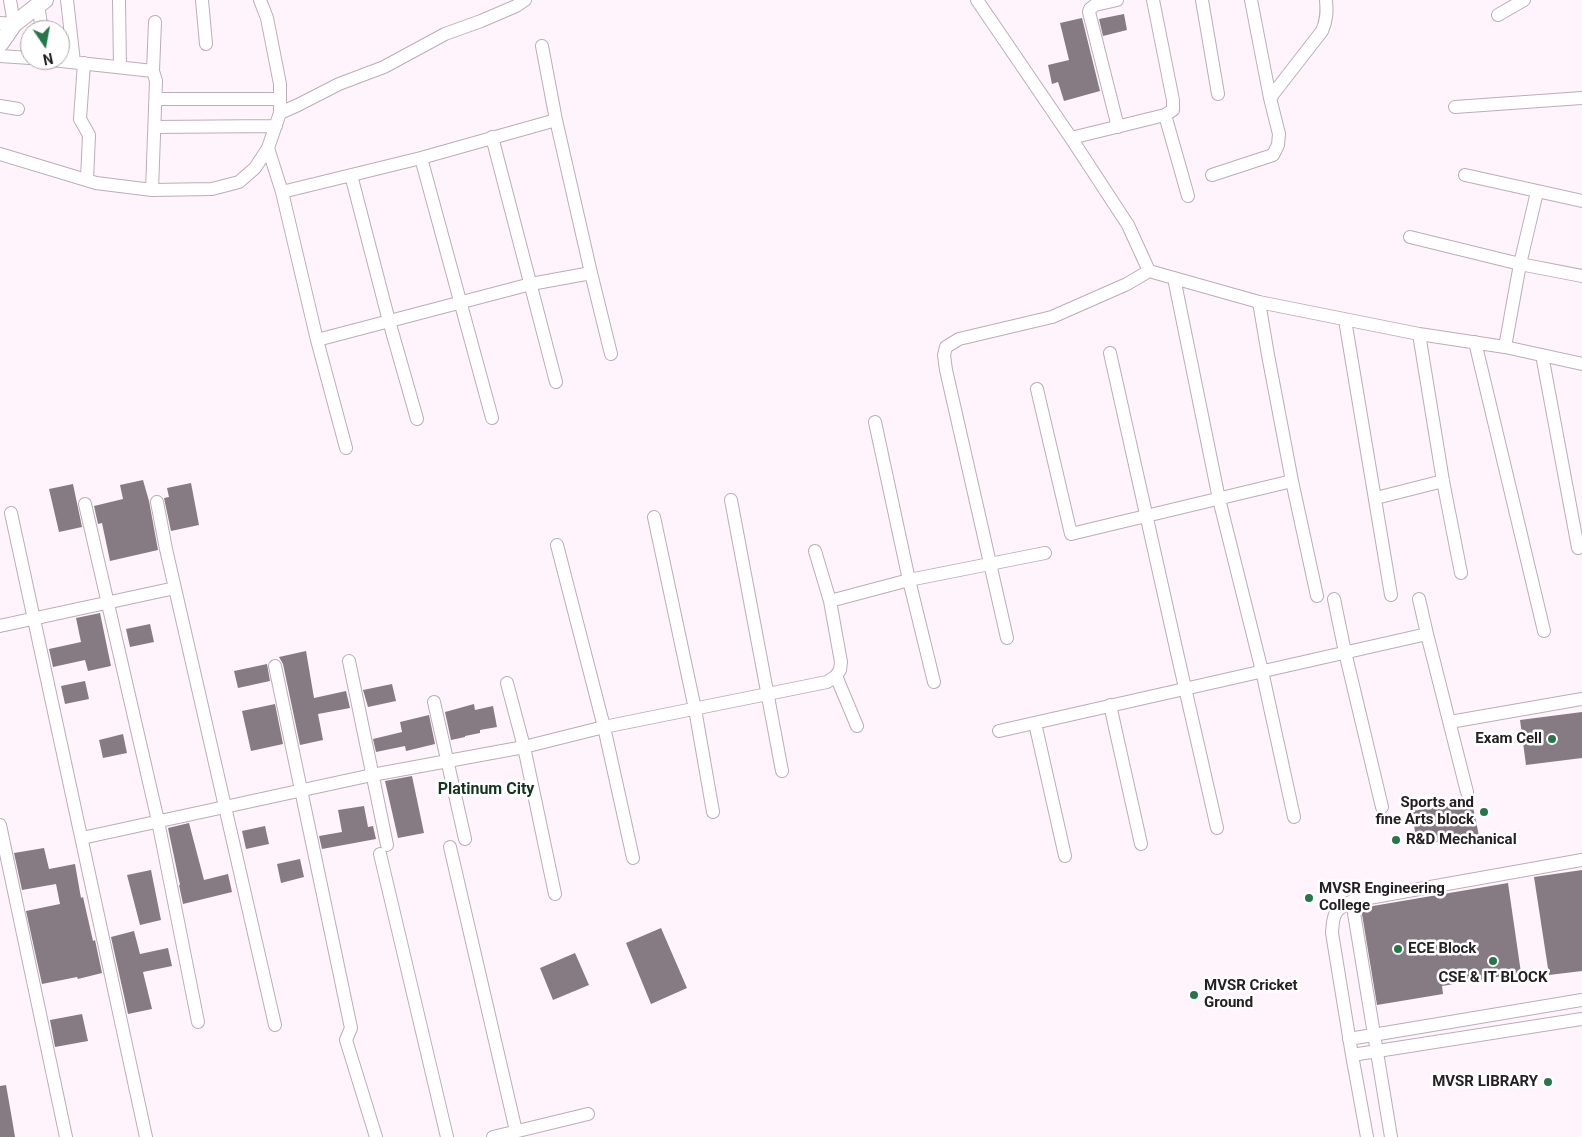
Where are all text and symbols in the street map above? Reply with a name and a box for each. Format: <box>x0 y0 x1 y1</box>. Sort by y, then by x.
north arrow <box>20 20 70 70</box>
text: N <box>41 50 54 68</box>
place label: Exam Cell <box>1475 730 1542 748</box>
marker: Exam Cell <box>1546 733 1558 745</box>
district label: Platinum City <box>438 780 534 800</box>
place label: Sports and fine Arts block <box>1375 794 1474 829</box>
marker: Sports and fine Arts block <box>1478 806 1490 818</box>
place label: R&D Mechanical <box>1406 831 1517 849</box>
marker: R&D Mechanical <box>1390 834 1402 846</box>
place label: MVSR Engineering College <box>1319 880 1445 915</box>
marker: MVSR Engineering College <box>1303 892 1315 904</box>
place label: ECE Block <box>1408 940 1476 958</box>
marker: ECE Block <box>1392 943 1404 955</box>
marker: CSE & IT BLOCK <box>1487 955 1499 967</box>
place label: CSE & IT BLOCK <box>1439 969 1547 987</box>
place label: MVSR Cricket Ground <box>1204 977 1298 1012</box>
marker: MVSR Cricket Ground <box>1188 989 1200 1001</box>
place label: MVSR LIBRARY <box>1432 1073 1538 1091</box>
marker: MVSR LIBRARY <box>1542 1076 1554 1088</box>

